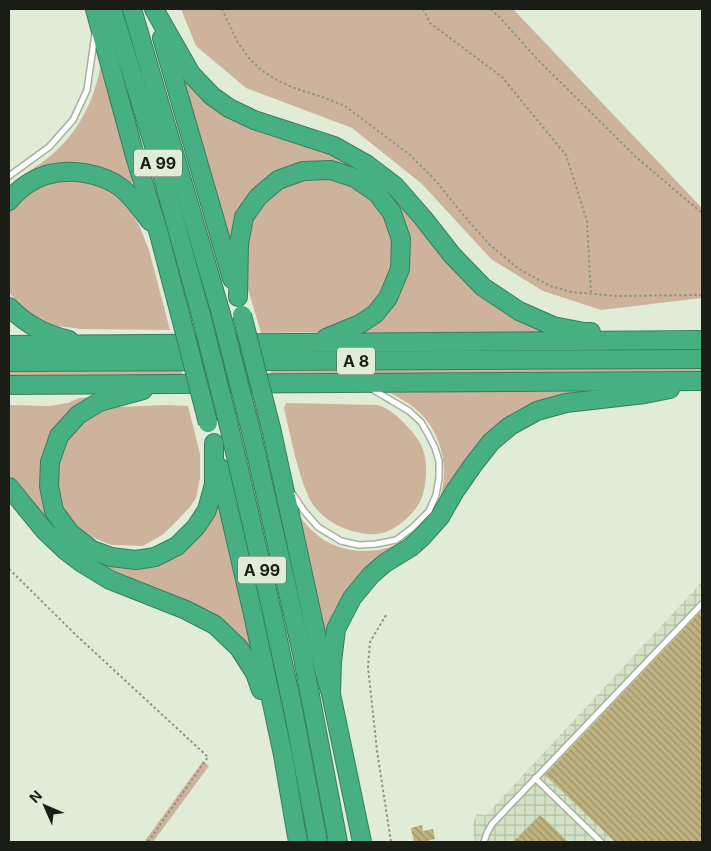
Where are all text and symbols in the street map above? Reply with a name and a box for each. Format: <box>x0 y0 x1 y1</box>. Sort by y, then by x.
road number: A 99 <box>134 150 182 177</box>
road number: A 8 <box>337 348 375 374</box>
road number: A 99 <box>238 556 286 584</box>
north arrow <box>20 781 70 831</box>
text: N <box>26 787 45 806</box>

